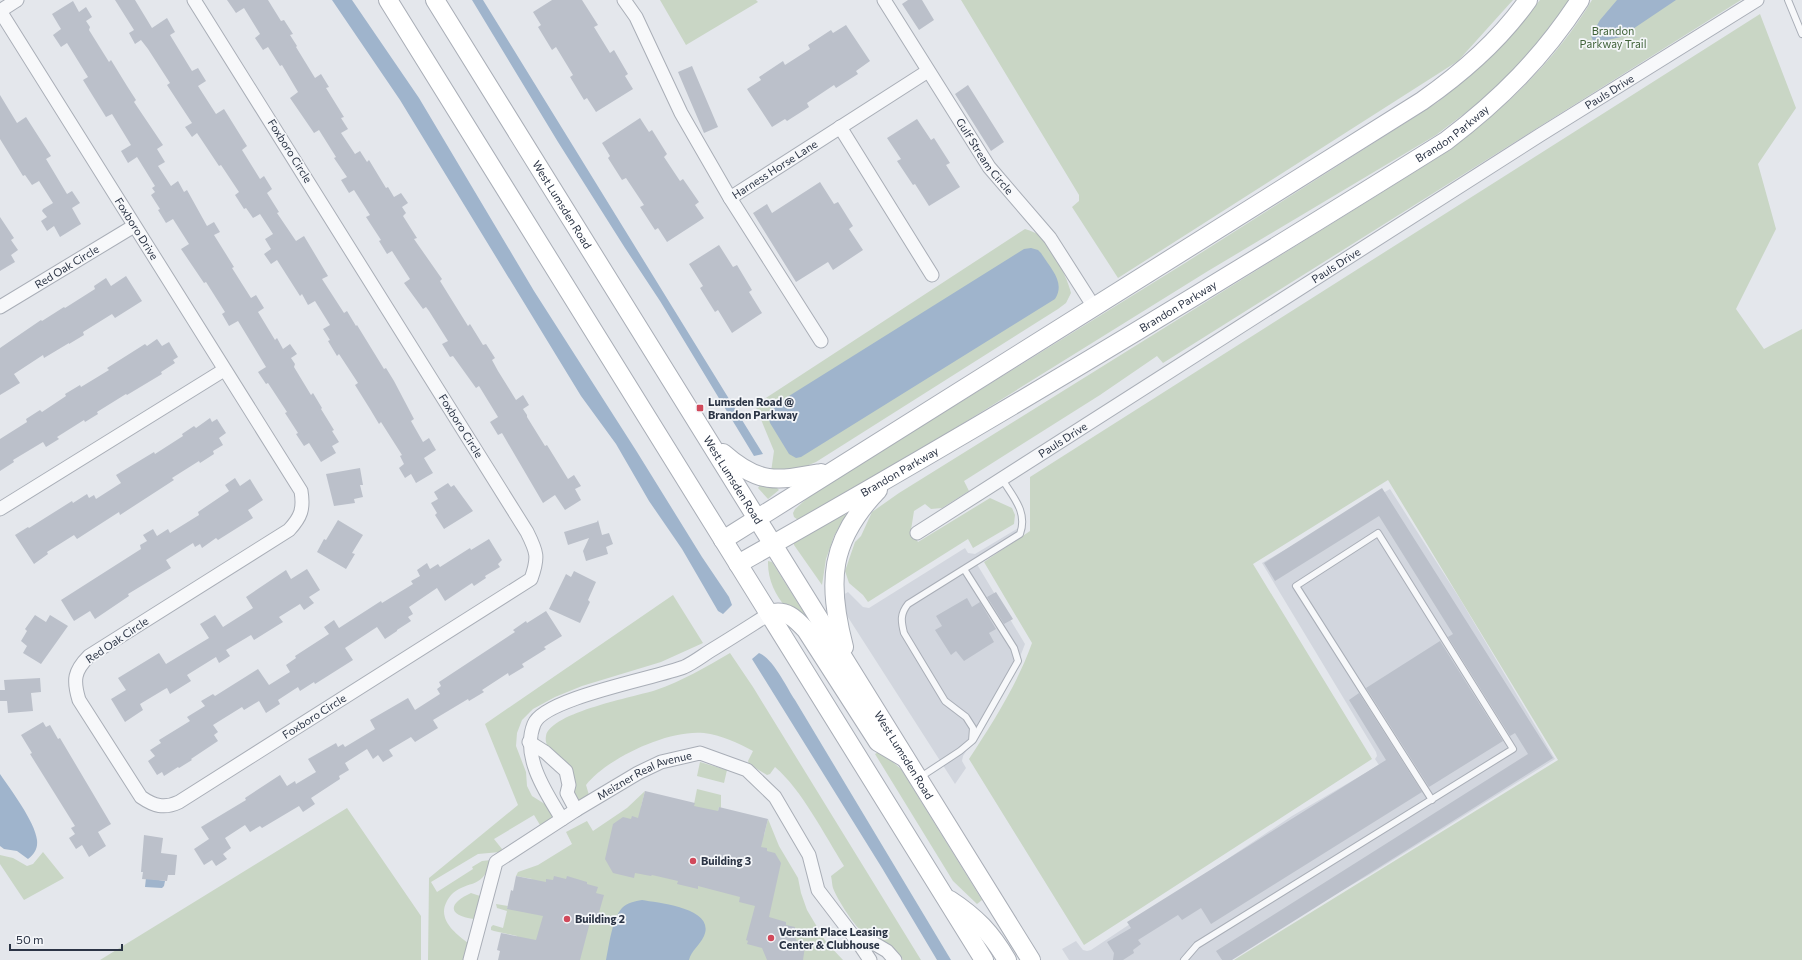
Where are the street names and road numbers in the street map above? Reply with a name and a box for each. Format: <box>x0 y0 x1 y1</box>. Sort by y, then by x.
street label: Pauls Drive <box>1582 71 1636 112</box>
street label: Brandon Parkway <box>1413 102 1491 165</box>
street label: Gulf Stream Circle <box>954 115 1017 197</box>
street label: Foxboro Circle <box>266 116 315 185</box>
street label: Harness Horse Lane <box>729 137 820 201</box>
street label: West Lumsden Road <box>530 158 595 251</box>
street label: Foxboro Drive <box>113 195 161 262</box>
street label: Red Oak Circle <box>32 242 101 291</box>
street label: Pauls Drive <box>1309 245 1363 285</box>
street label: Brandon Parkway <box>1137 277 1219 334</box>
street label: Foxboro Circle <box>437 391 486 460</box>
street label: Pauls Drive <box>1036 419 1090 460</box>
street label: West Lumsden Road <box>701 433 766 526</box>
street label: Brandon Parkway <box>858 443 941 499</box>
street label: Red Oak Circle <box>83 614 151 665</box>
street label: Foxboro Circle <box>280 691 348 741</box>
street label: West Lumsden Road <box>872 709 937 801</box>
street label: Meizner Real Avenue <box>594 748 693 802</box>

